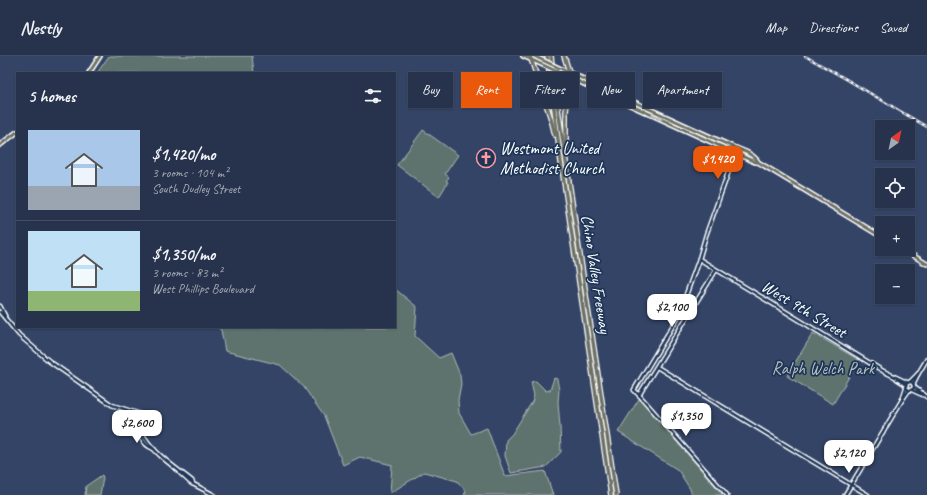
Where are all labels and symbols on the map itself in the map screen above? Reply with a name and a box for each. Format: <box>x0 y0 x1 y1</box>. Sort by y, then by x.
one-way arrow <box>652 114 663 120</box>
north arrow <box>875 120 915 160</box>
place label: Westmont United Methodist Church <box>500 138 605 179</box>
pin: $1,420 <box>685 146 751 180</box>
church icon: Westmont United Methodist Church <box>475 147 497 169</box>
street label: Chino Valley Freeway <box>576 213 616 336</box>
street label: West 9th Street <box>758 275 852 344</box>
pin: $2,100 <box>639 294 705 328</box>
park label: Ralph Welch Park <box>772 358 876 379</box>
pin: $1,350 <box>653 403 719 437</box>
pin: $2,600 <box>104 410 170 444</box>
pin: $2,120 <box>816 440 882 474</box>

